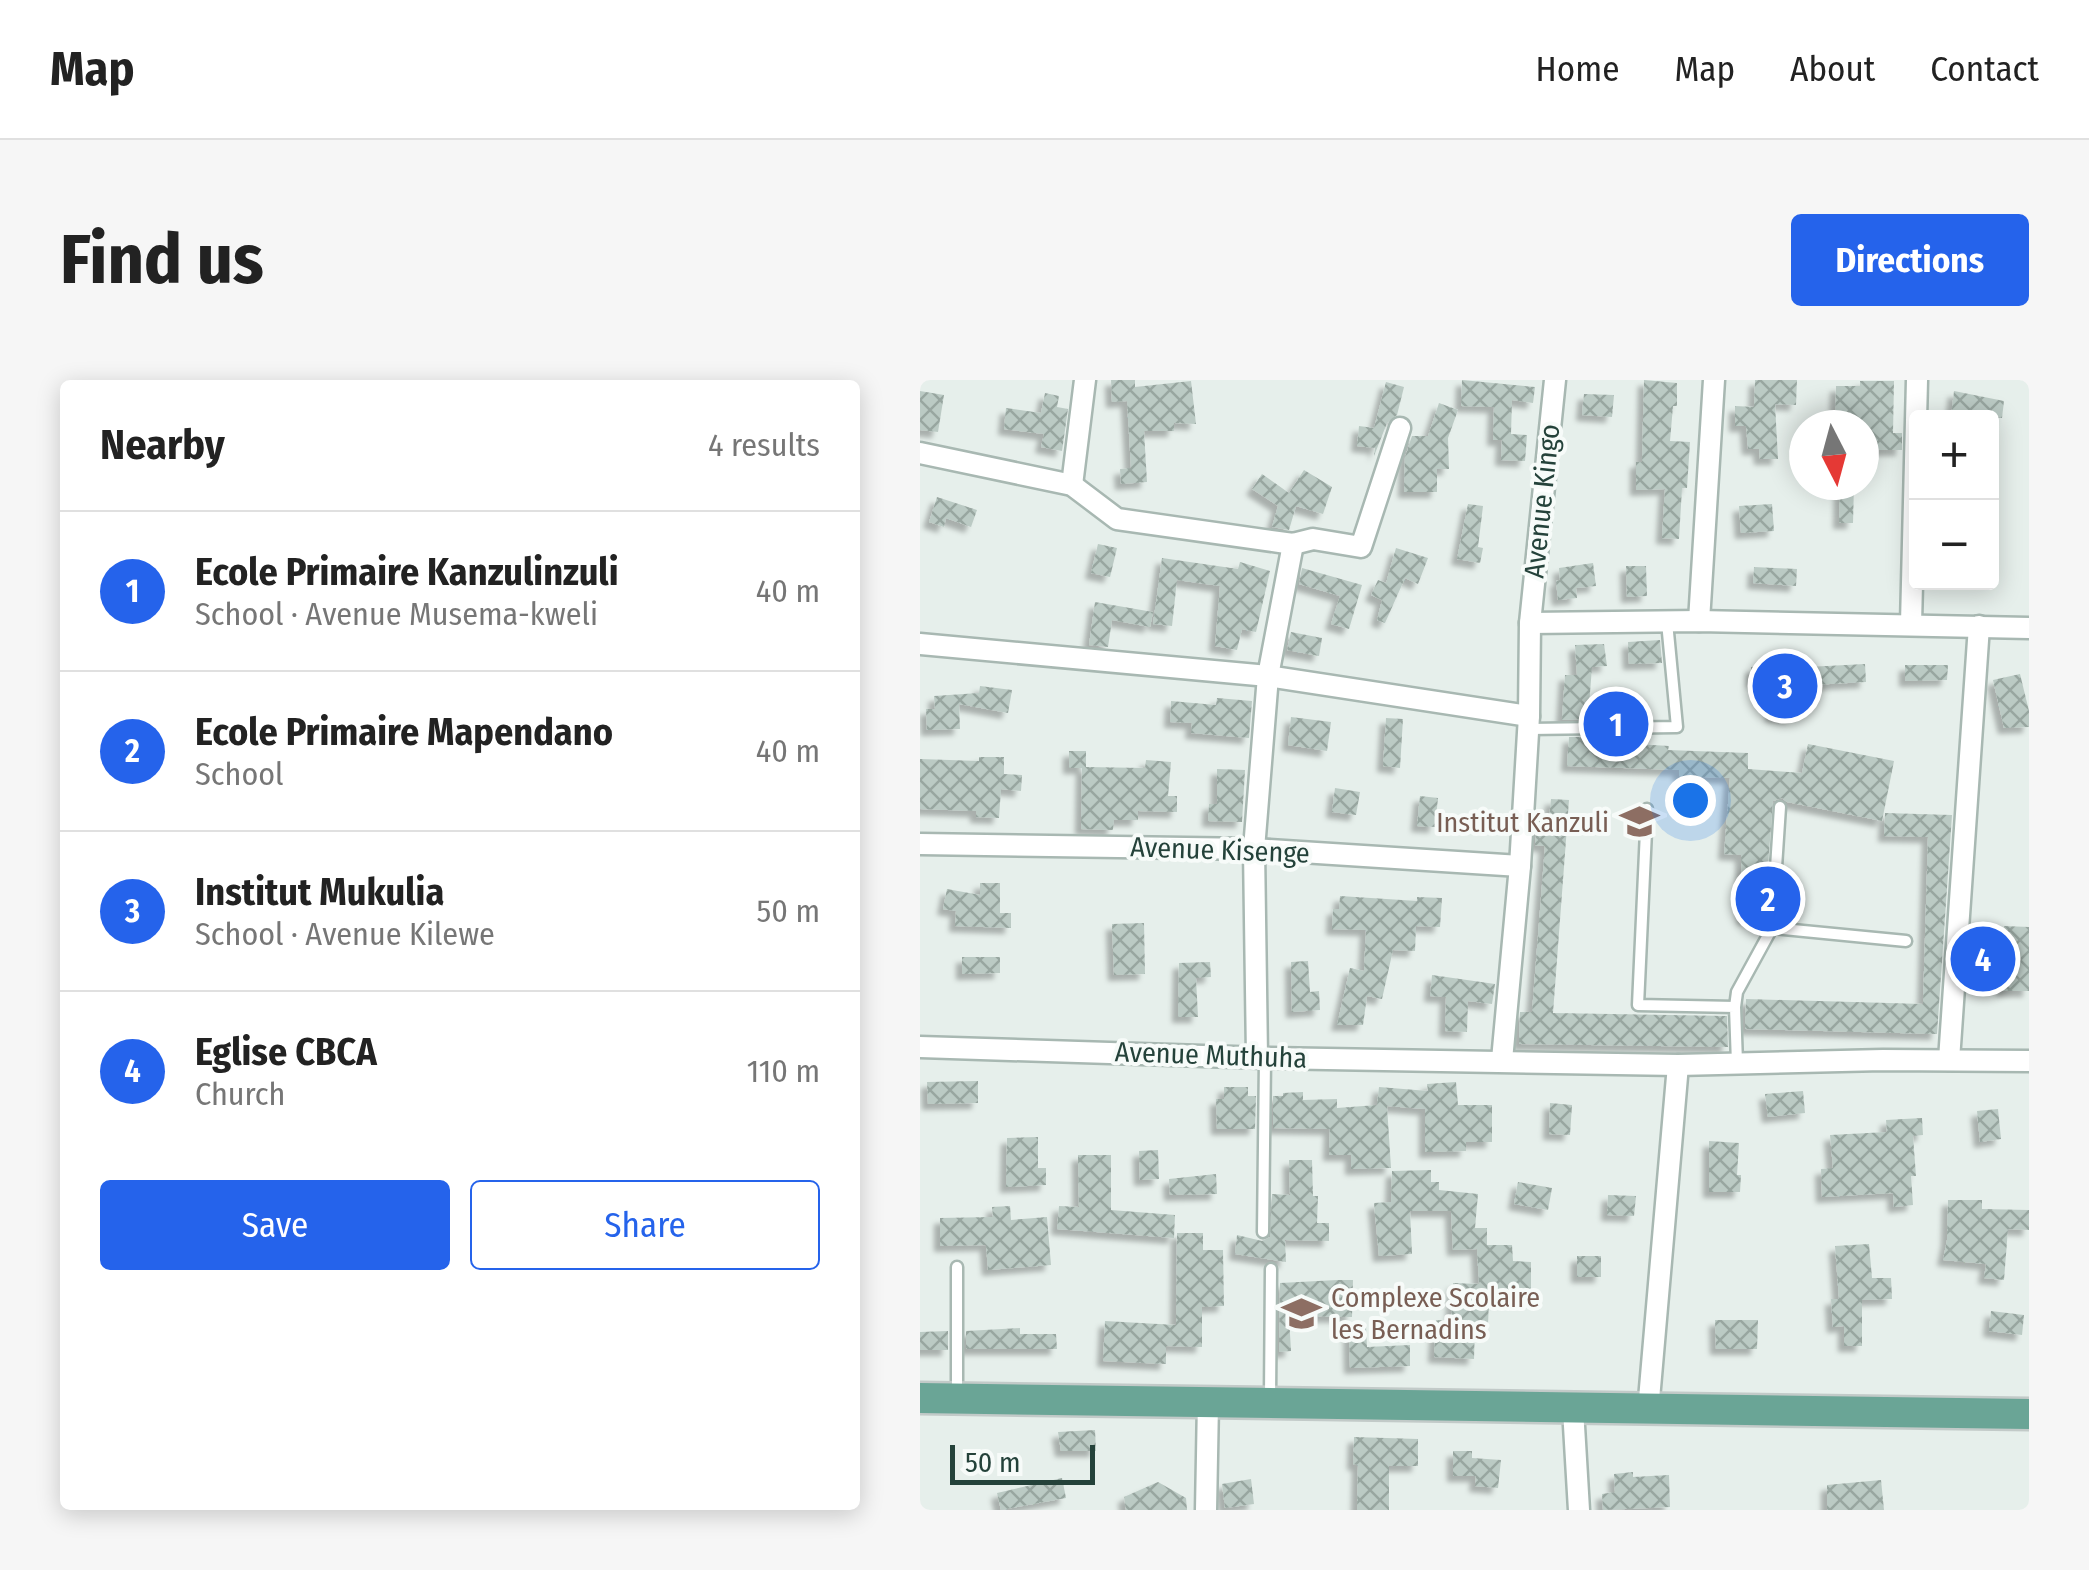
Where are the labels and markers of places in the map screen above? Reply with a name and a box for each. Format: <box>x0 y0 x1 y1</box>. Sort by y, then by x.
pin: 3 <box>1752 648 1818 724</box>
pin: 1 <box>1584 686 1648 762</box>
school or university icon: Institut Kanzuli <box>1618 801 1660 843</box>
place label: Institut Kanzuli <box>1436 806 1609 839</box>
pin: 2 <box>1736 862 1800 936</box>
pin: 4 <box>1950 922 2016 996</box>
place label: Complexe Scolaire les Bernadins <box>1331 1281 1540 1346</box>
school or university icon: Complexe Scolaire les Bernadins <box>1280 1292 1322 1334</box>

